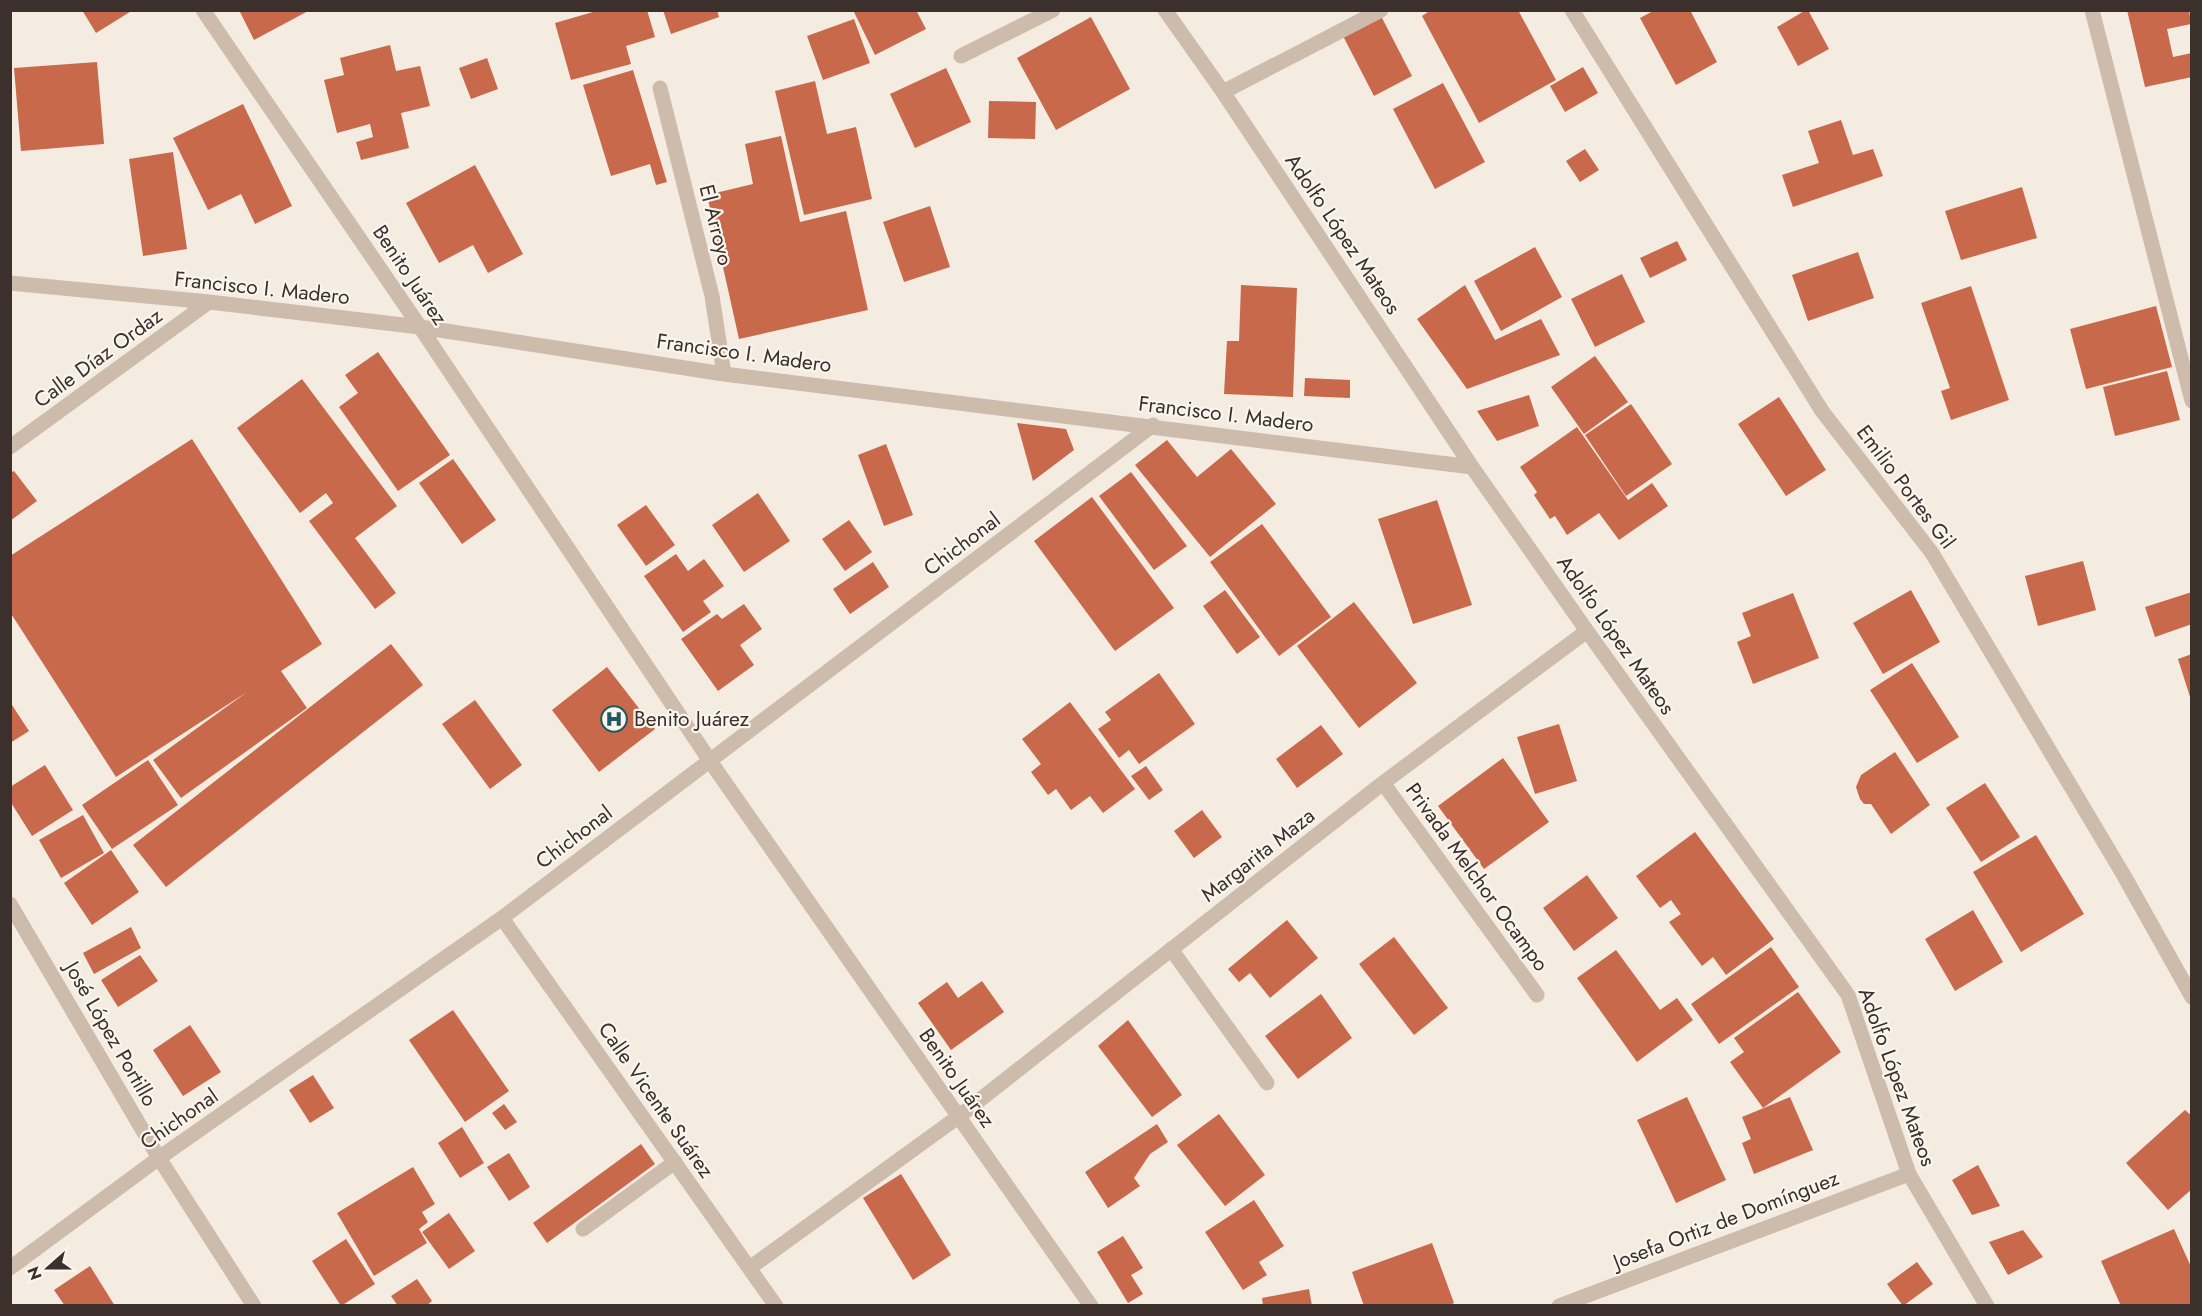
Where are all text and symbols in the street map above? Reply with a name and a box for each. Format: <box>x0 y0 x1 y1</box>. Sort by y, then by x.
street label: Adolfo López Mateos <box>1278 148 1408 320</box>
street label: El Arroyo <box>692 181 740 269</box>
street label: Benito Juárez <box>365 219 455 331</box>
street label: Francisco I. Madero <box>173 264 351 312</box>
street label: Calle Díaz Ordaz <box>27 301 169 415</box>
street label: Francisco I. Madero <box>655 326 833 380</box>
street label: Francisco I. Madero <box>1137 388 1315 440</box>
street label: Emilio Portes Gil <box>1849 419 1963 555</box>
street label: Chichonal <box>917 505 1007 583</box>
street label: Adolfo López Mateos <box>1550 549 1682 721</box>
hospital icon: Benito Juárez <box>599 704 629 734</box>
place label: Benito Juárez <box>634 704 749 734</box>
street label: Privada Melchor Ocampo <box>1398 776 1556 978</box>
street label: Chichonal <box>529 798 619 876</box>
street label: Margarita Maza <box>1195 801 1321 909</box>
street label: José López Portillo <box>56 953 165 1112</box>
street label: Adolfo López Mateos <box>1851 983 1943 1171</box>
street label: Calle Vicente Suárez <box>591 1016 721 1184</box>
street label: Benito Juárez <box>912 1022 1002 1134</box>
street label: Chichonal <box>134 1081 224 1157</box>
street label: Josefa Ortiz de Domínguez <box>1606 1163 1843 1278</box>
north arrow <box>18 1238 78 1298</box>
text: N <box>21 1263 47 1283</box>

